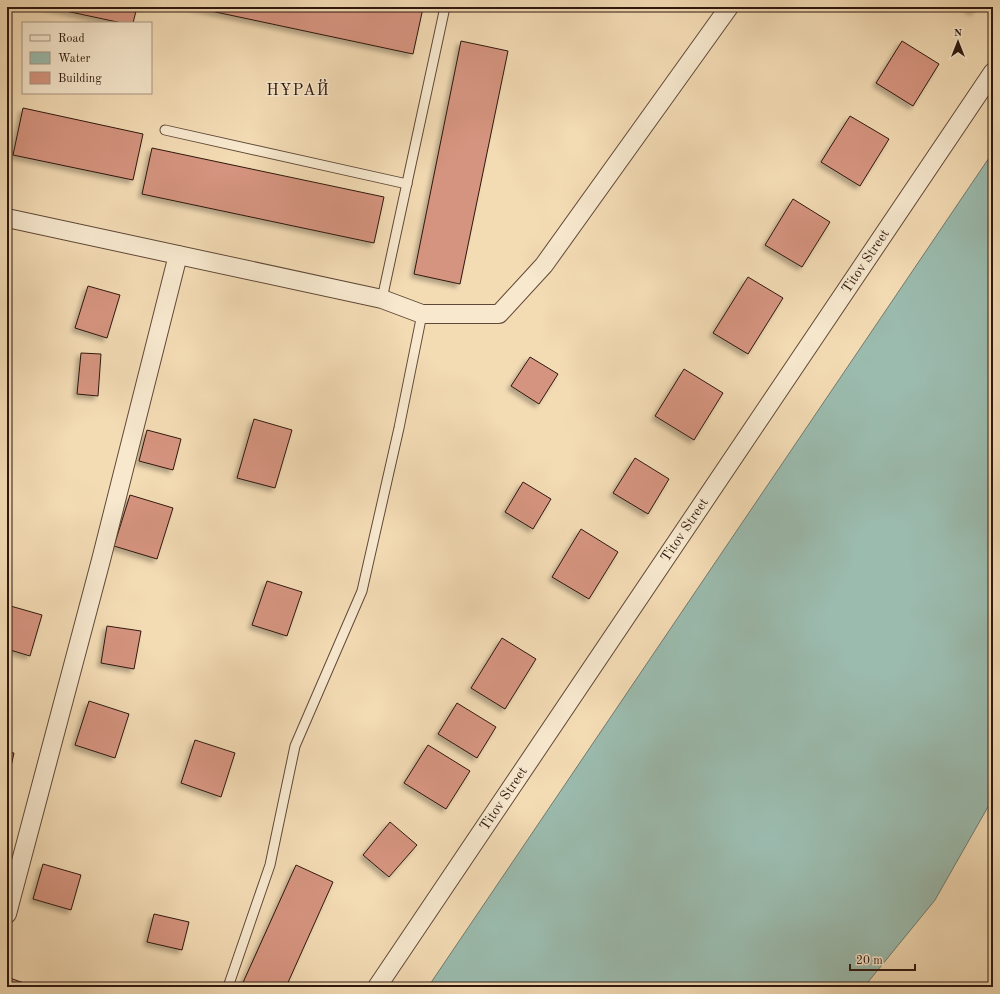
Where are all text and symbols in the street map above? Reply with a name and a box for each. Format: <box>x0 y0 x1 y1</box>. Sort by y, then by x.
legend <box>22 22 152 94</box>
north arrow <box>938 22 978 62</box>
text: N <box>954 28 963 39</box>
text: Road <box>58 33 85 45</box>
text: Water <box>58 53 91 65</box>
text: Building <box>58 73 102 85</box>
district label: НҰРАЙ <box>266 79 330 99</box>
street label: Titov Street <box>839 227 892 296</box>
street label: Titov Street <box>658 495 711 564</box>
street label: Titov Street <box>477 764 530 833</box>
scale bar <box>850 946 915 972</box>
text: 20 m <box>856 955 883 967</box>

